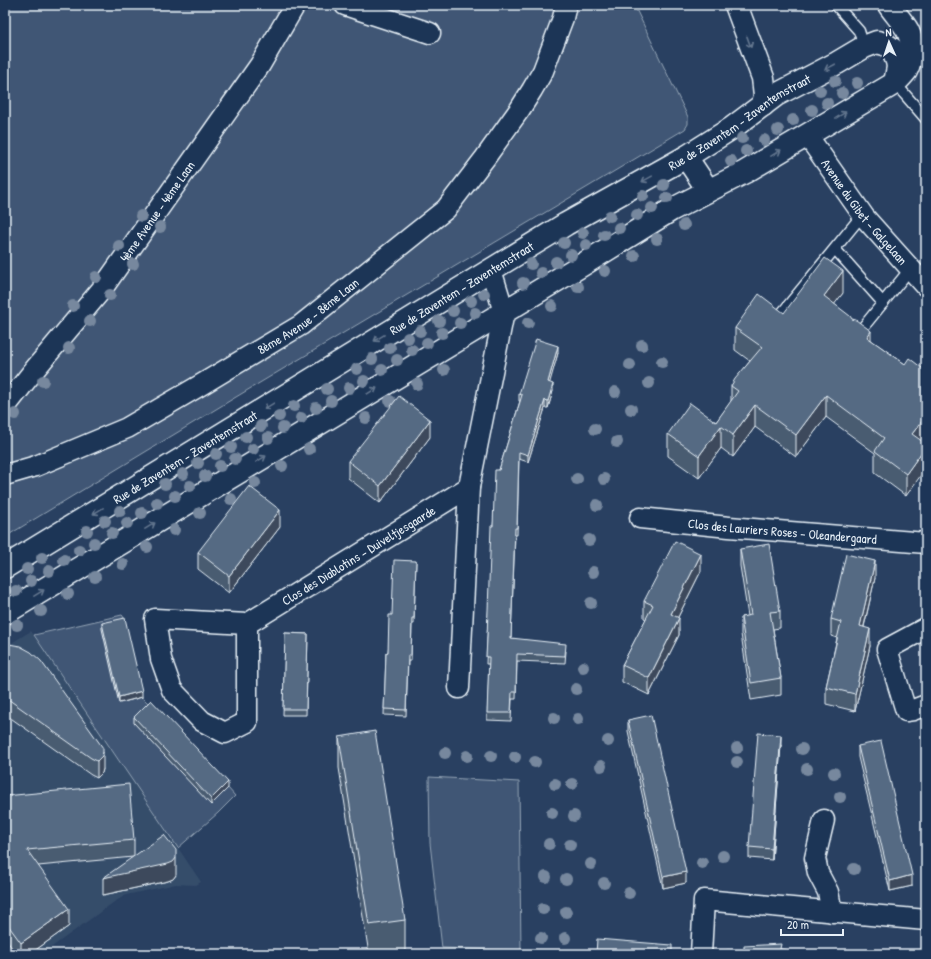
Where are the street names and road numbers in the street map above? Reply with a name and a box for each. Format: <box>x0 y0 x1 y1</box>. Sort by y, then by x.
street label: Rue de Zaventem - Zaventemstraat <box>665 69 814 174</box>
street label: Avenue du Gibet - Galgelaan <box>817 155 912 269</box>
street label: 4ème Avenue - 4ème Laan <box>115 157 199 265</box>
street label: Rue de Zaventem - Zaventemstraat <box>386 237 537 339</box>
street label: 8ème Avenue - 8ème Laan <box>254 273 362 358</box>
street label: Rue de Zaventem - Zaventemstraat <box>109 406 261 508</box>
street label: Clos des Diablotins - Duiveltjesgaarde <box>278 501 438 609</box>
street label: Clos des Lauriers Roses - Oleandergaard <box>687 514 877 548</box>

